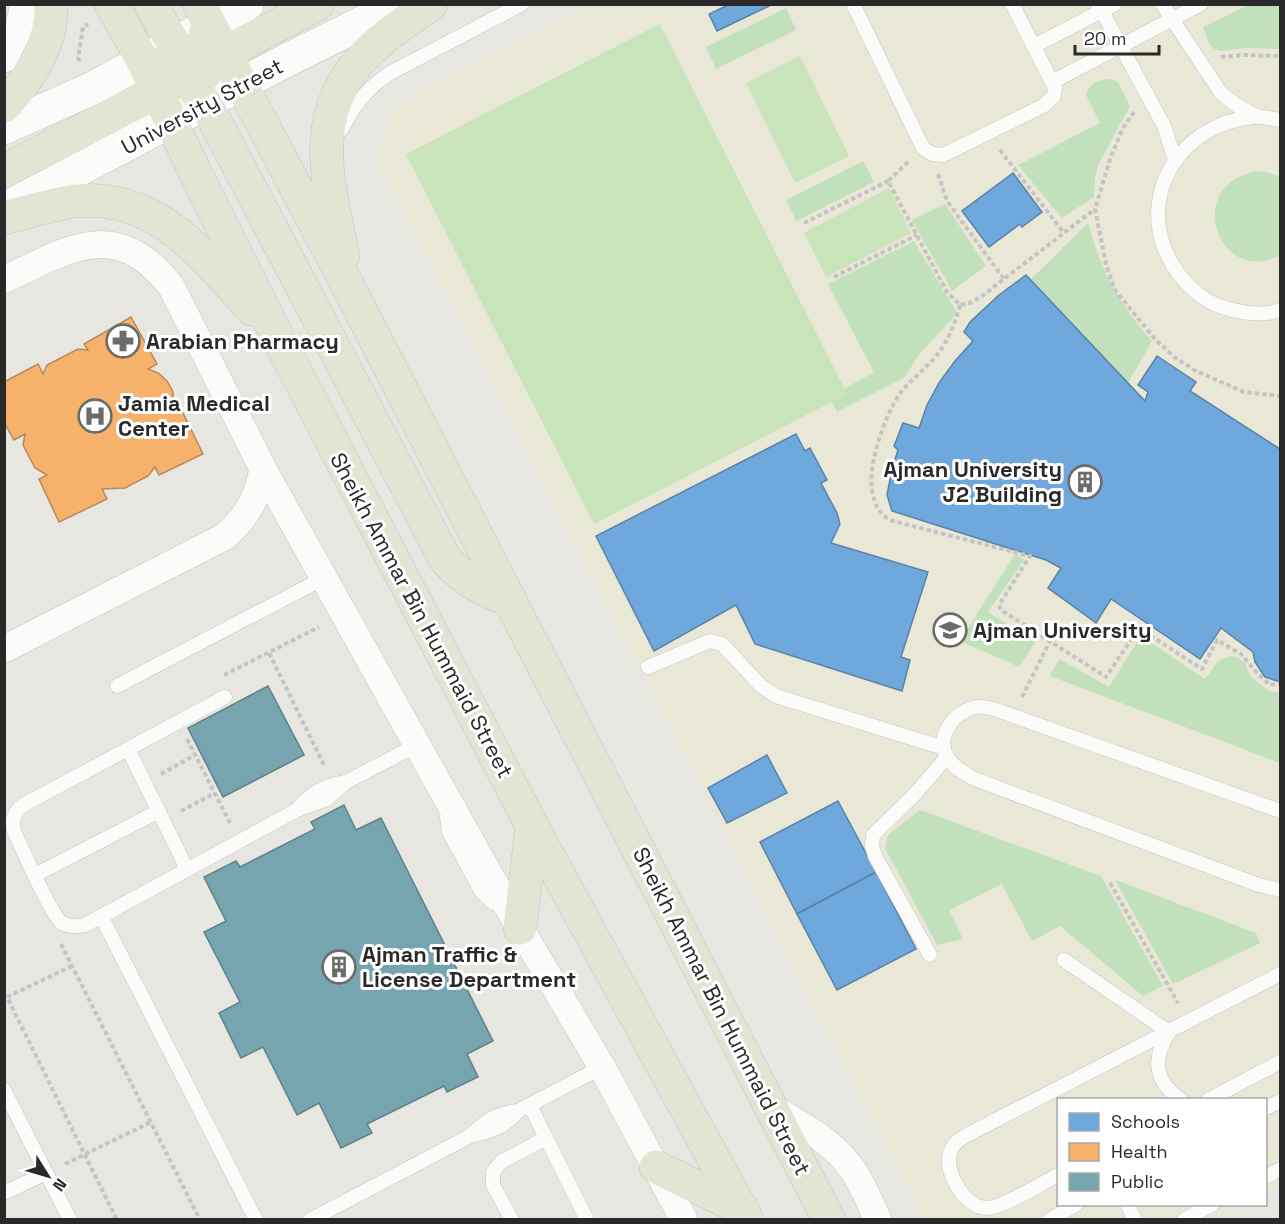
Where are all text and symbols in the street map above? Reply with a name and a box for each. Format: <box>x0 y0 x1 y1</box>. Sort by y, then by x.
scale bar <box>1075 18 1159 56</box>
text: 20 m <box>1084 27 1127 50</box>
street label: University Street <box>116 52 288 160</box>
pharmacy icon: Arabian Pharmacy <box>105 323 141 359</box>
place label: Arabian Pharmacy <box>146 327 339 355</box>
place label: Jamia Medical Center <box>118 389 270 442</box>
hospital icon: Jamia Medical Center <box>77 398 113 434</box>
street label: Sheikh Ammar Bin Hummaid Street <box>324 448 520 782</box>
place label: Ajman University J2 Building <box>883 455 1062 508</box>
building icon: Ajman University J2 Building <box>1067 464 1103 500</box>
school or university icon: Ajman University <box>932 612 968 648</box>
place label: Ajman University <box>973 616 1152 644</box>
street label: Sheikh Ammar Bin Hummaid Street <box>627 842 817 1180</box>
place label: Ajman Traffic & License Department <box>362 940 576 993</box>
building icon: Ajman Traffic & License Department <box>321 949 357 985</box>
legend <box>1057 1098 1267 1206</box>
text: Schools <box>1111 1110 1180 1133</box>
text: Health <box>1111 1140 1168 1163</box>
north arrow <box>18 1146 78 1206</box>
text: Public <box>1111 1170 1164 1193</box>
text: N <box>48 1174 71 1195</box>

